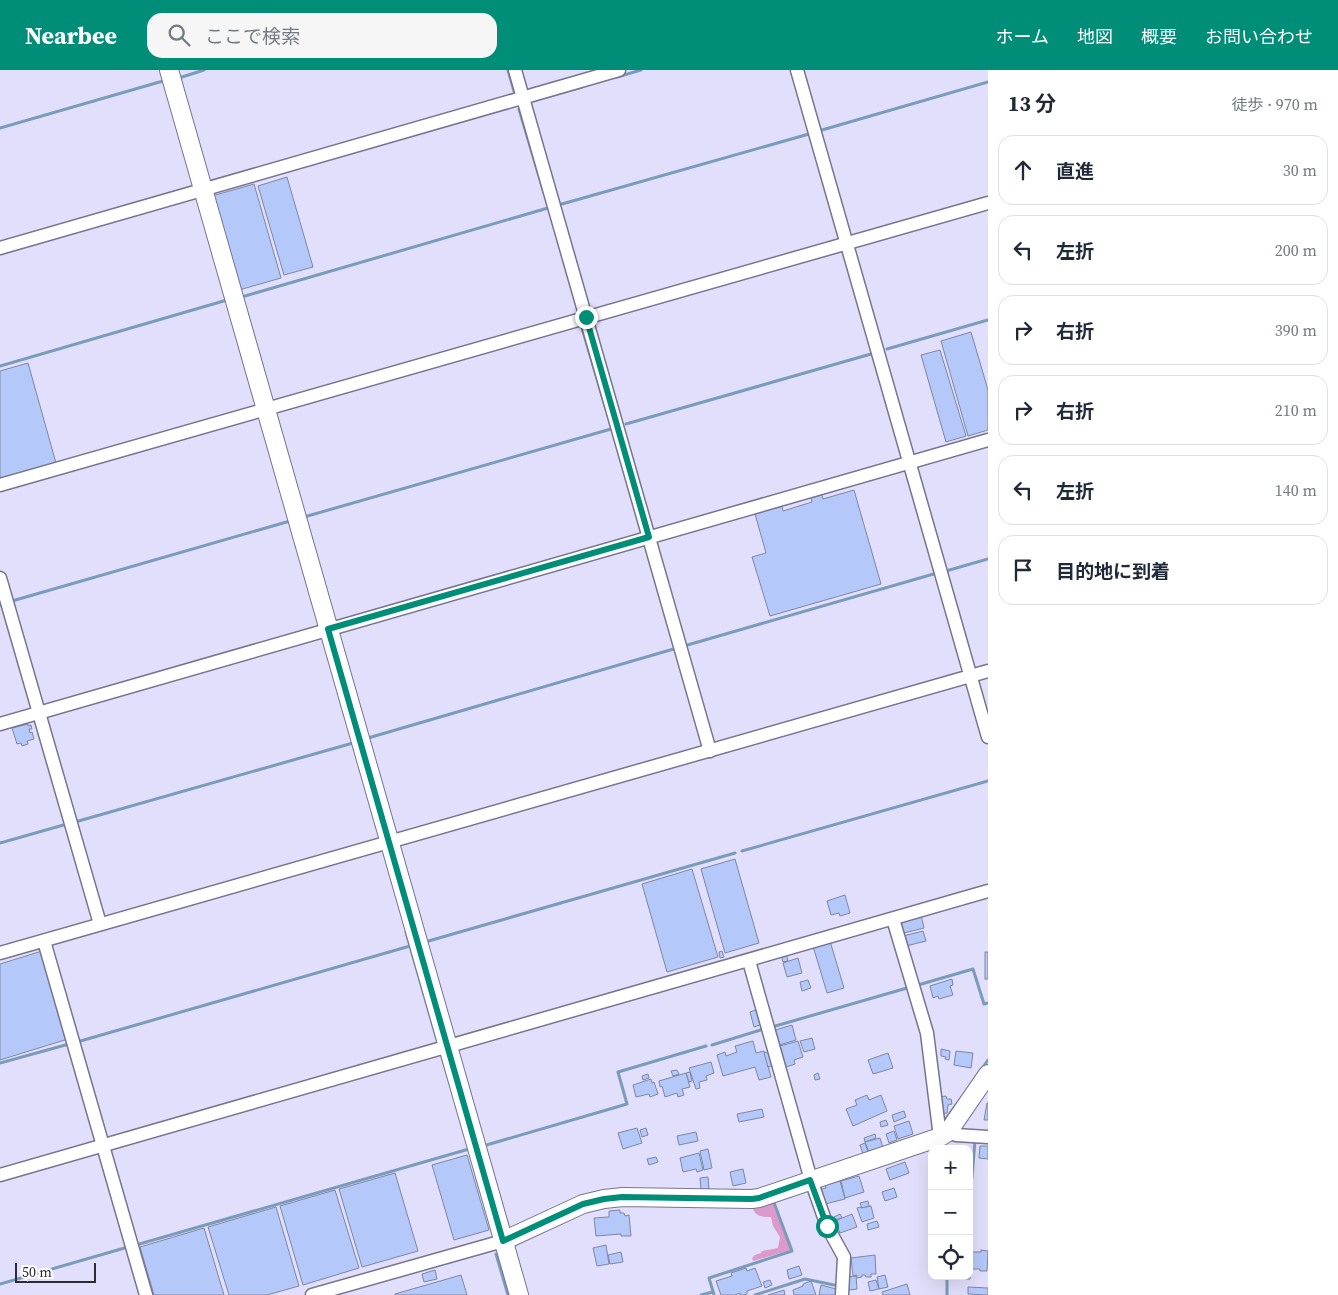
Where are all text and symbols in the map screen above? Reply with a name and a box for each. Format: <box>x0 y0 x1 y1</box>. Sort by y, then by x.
search box <box>147 13 497 58</box>
text: Nearbee <box>25 19 117 52</box>
icon: search <box>165 21 193 49</box>
text: ここで検索 <box>205 23 300 49</box>
text: ホーム <box>996 24 1049 49</box>
text: 地図 <box>1077 24 1113 49</box>
text: 概要 <box>1141 24 1177 49</box>
text: お問い合わせ <box>1205 24 1313 49</box>
text: 13 分 <box>1008 89 1056 118</box>
text: 徒歩 · 970 m <box>1232 93 1318 115</box>
icon: ahead <box>1009 156 1037 184</box>
text: 直進 <box>1056 158 1094 184</box>
text: 30 m <box>1283 159 1317 181</box>
icon: left <box>1009 236 1037 264</box>
text: 左折 <box>1056 238 1094 264</box>
text: 200 m <box>1275 239 1317 261</box>
route end <box>575 306 598 329</box>
icon: right <box>1009 316 1037 344</box>
text: 右折 <box>1056 318 1094 344</box>
text: 390 m <box>1275 319 1317 341</box>
icon: right <box>1009 396 1037 424</box>
text: 右折 <box>1056 398 1094 424</box>
text: 210 m <box>1275 399 1317 421</box>
icon: left <box>1009 476 1037 504</box>
text: 左折 <box>1056 478 1094 504</box>
text: 140 m <box>1275 479 1317 501</box>
icon: arrive <box>1009 556 1037 584</box>
text: 目的地に到着 <box>1056 558 1170 584</box>
map controls <box>928 1145 973 1280</box>
button: + <box>928 1145 973 1190</box>
button: − <box>928 1190 973 1235</box>
route start <box>816 1215 839 1238</box>
button: locate <box>928 1235 973 1280</box>
scale bar <box>15 1260 96 1283</box>
text: 50 m <box>22 1262 52 1282</box>

